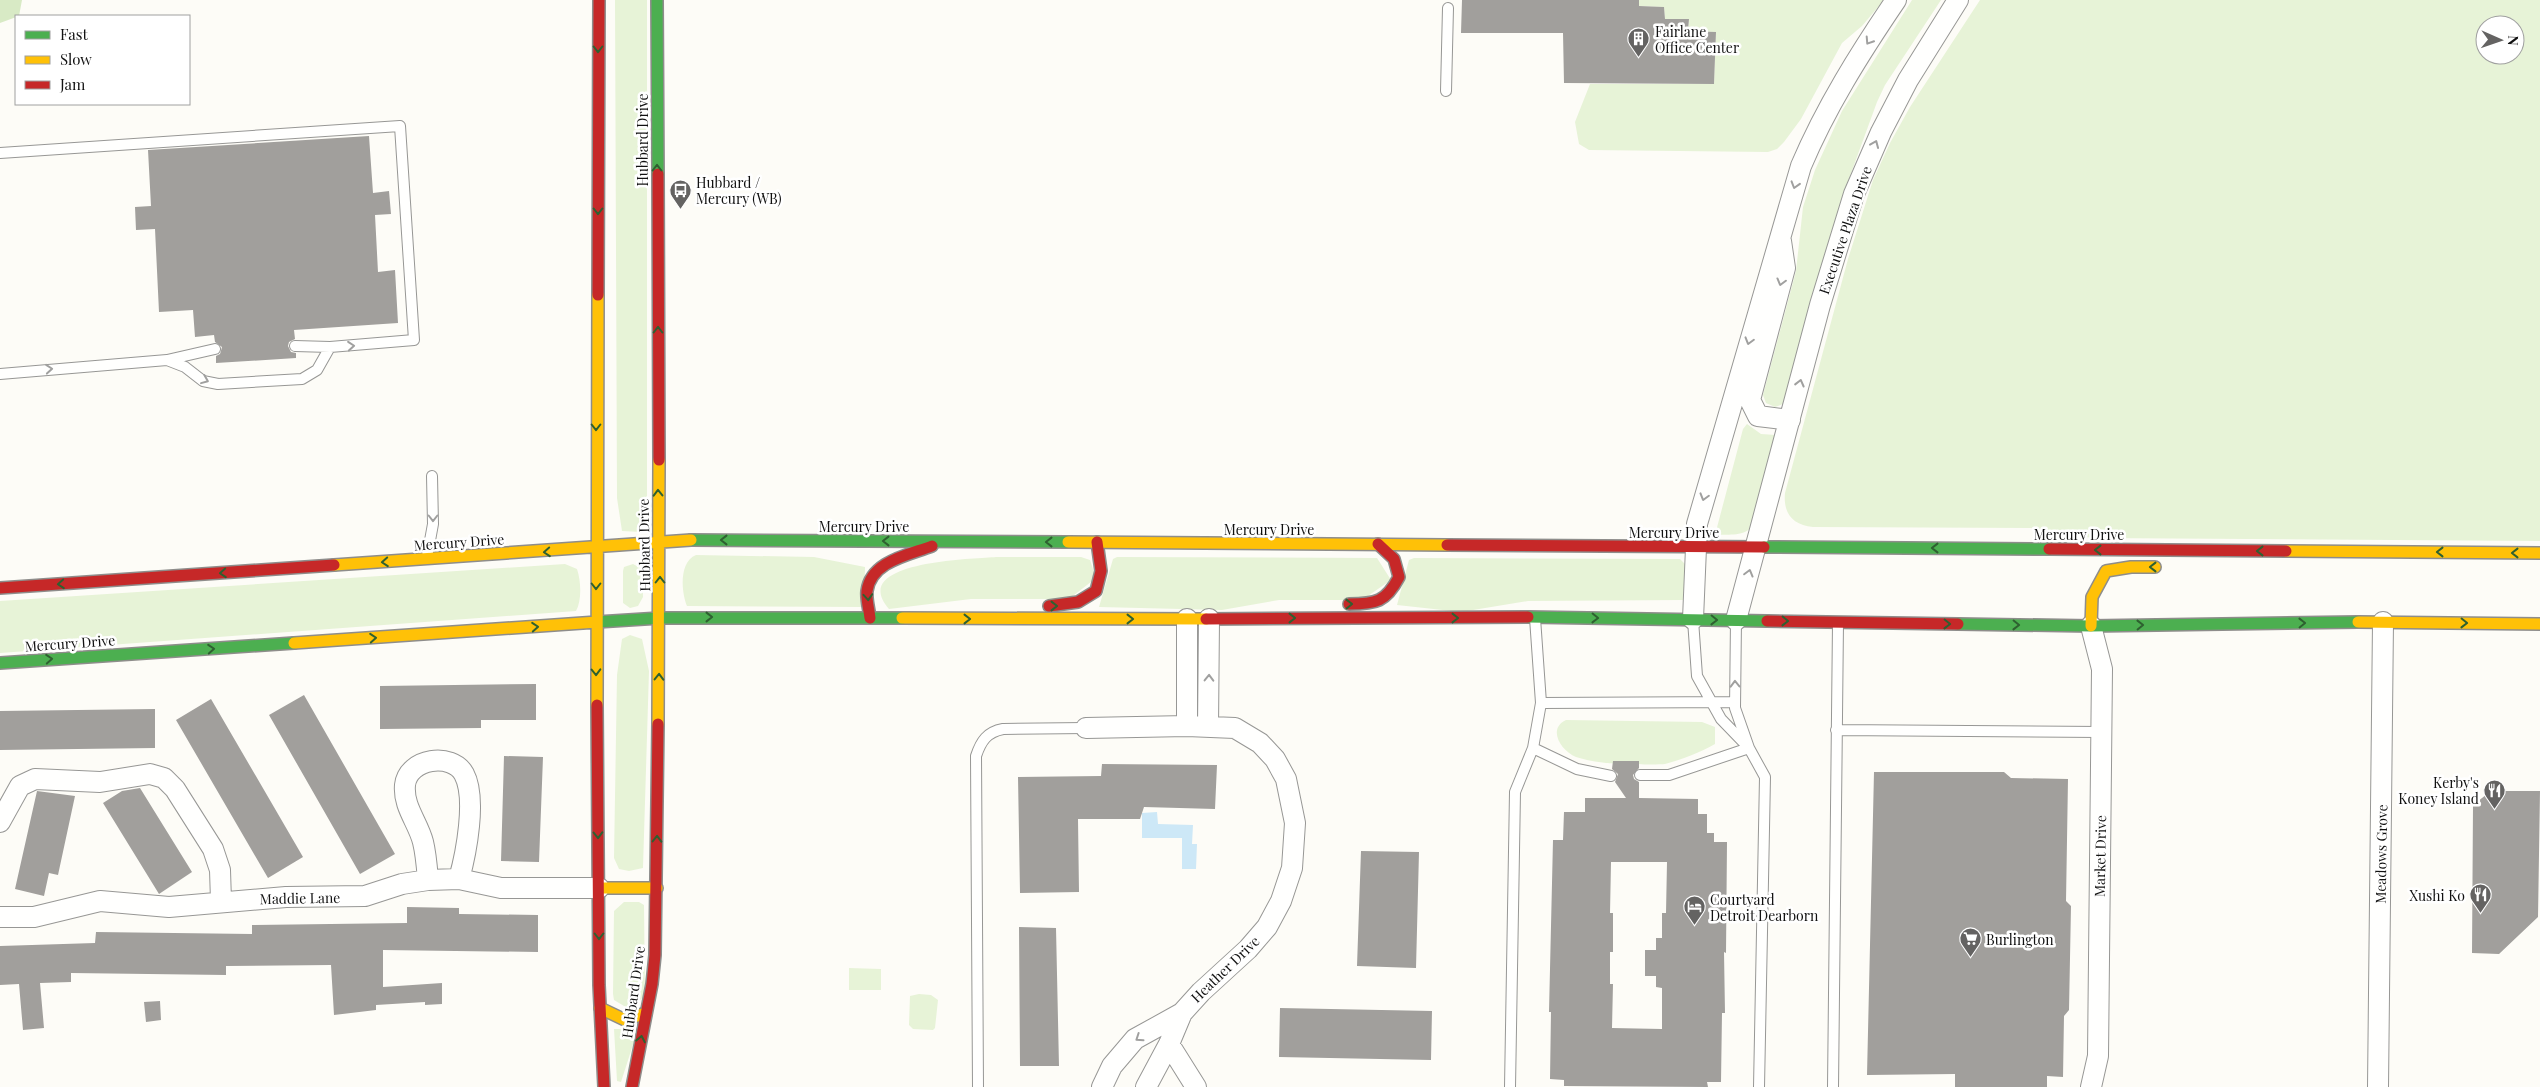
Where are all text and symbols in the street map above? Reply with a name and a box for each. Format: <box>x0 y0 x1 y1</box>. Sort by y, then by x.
legend <box>15 15 190 105</box>
north arrow <box>2475 15 2525 65</box>
place label: Fairlane Office Center <box>1655 22 1740 57</box>
text: Fast <box>60 24 89 44</box>
building icon: Fairlane Office Center <box>1627 27 1651 58</box>
one-way arrow <box>1865 35 1875 44</box>
text: N <box>2504 35 2523 46</box>
one-way arrow <box>593 45 604 53</box>
text: Slow <box>60 49 92 69</box>
text: Jam <box>59 74 86 94</box>
street label: Hubbard Drive <box>633 93 652 187</box>
one-way arrow <box>1870 141 1880 149</box>
street label: Executive Plaza Drive <box>1814 163 1876 297</box>
one-way arrow <box>652 164 662 172</box>
place label: Hubbard / Mercury (WB) <box>696 173 782 208</box>
bus stop icon: Hubbard / Mercury (WB) <box>668 178 692 209</box>
one-way arrow <box>1791 180 1801 189</box>
one-way arrow <box>593 208 603 215</box>
one-way arrow <box>1777 277 1787 285</box>
one-way arrow <box>653 326 663 334</box>
one-way arrow <box>1745 336 1755 344</box>
one-way arrow <box>347 341 355 352</box>
one-way arrow <box>45 364 53 375</box>
one-way arrow <box>200 374 209 384</box>
one-way arrow <box>1794 378 1805 387</box>
one-way arrow <box>591 424 601 431</box>
one-way arrow <box>653 489 663 496</box>
one-way arrow <box>1700 492 1710 501</box>
street label: Hubbard Drive <box>634 498 654 592</box>
one-way arrow <box>428 514 438 522</box>
street label: Mercury Drive <box>819 517 909 536</box>
street label: Mercury Drive <box>1224 520 1314 539</box>
street label: Mercury Drive <box>1629 523 1719 542</box>
street label: Mercury Drive <box>2034 525 2124 544</box>
street label: Mercury Drive <box>413 529 505 555</box>
one-way arrow <box>719 534 727 545</box>
one-way arrow <box>882 536 890 546</box>
one-way arrow <box>1044 537 1052 547</box>
one-way arrow <box>1931 543 1939 553</box>
one-way arrow <box>2094 544 2102 555</box>
one-way arrow <box>543 546 551 557</box>
one-way arrow <box>2256 546 2264 556</box>
one-way arrow <box>2436 547 2444 557</box>
one-way arrow <box>2510 548 2518 558</box>
one-way arrow <box>381 557 389 568</box>
one-way arrow <box>2149 562 2156 572</box>
one-way arrow <box>218 567 226 578</box>
one-way arrow <box>1743 570 1753 578</box>
one-way arrow <box>655 575 665 583</box>
one-way arrow <box>56 578 64 589</box>
one-way arrow <box>591 582 601 590</box>
one-way arrow <box>863 594 874 602</box>
one-way arrow <box>1345 599 1353 610</box>
one-way arrow <box>1050 601 1058 611</box>
one-way arrow <box>705 612 713 622</box>
one-way arrow <box>1288 613 1296 623</box>
one-way arrow <box>1451 613 1459 623</box>
one-way arrow <box>1592 613 1600 623</box>
one-way arrow <box>964 614 972 624</box>
one-way arrow <box>1126 614 1134 624</box>
one-way arrow <box>1710 615 1718 625</box>
one-way arrow <box>1781 616 1789 626</box>
one-way arrow <box>2298 618 2306 628</box>
one-way arrow <box>2461 618 2469 628</box>
one-way arrow <box>1944 619 1951 629</box>
one-way arrow <box>2012 620 2020 630</box>
one-way arrow <box>2136 620 2144 630</box>
one-way arrow <box>531 622 539 633</box>
street label: Mercury Drive <box>24 630 116 656</box>
one-way arrow <box>369 633 377 644</box>
one-way arrow <box>207 643 215 654</box>
one-way arrow <box>45 654 53 665</box>
one-way arrow <box>591 668 601 676</box>
one-way arrow <box>654 672 665 680</box>
one-way arrow <box>1204 674 1214 682</box>
one-way arrow <box>1730 680 1740 688</box>
place label: Kerby's Koney Island <box>2398 773 2479 808</box>
restaurant icon: Kerby's Koney Island <box>2483 778 2507 809</box>
street label: Meadows Grove <box>2371 804 2391 904</box>
street label: Market Drive <box>2090 815 2110 897</box>
one-way arrow <box>593 831 603 839</box>
one-way arrow <box>652 835 662 842</box>
restaurant icon: Xushi Ko <box>2469 883 2493 914</box>
place label: Xushi Ko <box>2409 886 2465 905</box>
street label: Maddie Lane <box>259 888 341 908</box>
place label: Courtyard Detroit Dearborn <box>1710 890 1819 925</box>
hotel icon: Courtyard Detroit Dearborn <box>1682 895 1706 926</box>
supermarket icon: Burlington <box>1958 927 1982 958</box>
place label: Burlington <box>1986 930 2054 949</box>
street label: Heather Drive <box>1187 931 1263 1007</box>
one-way arrow <box>594 933 604 941</box>
street label: Hubbard Drive <box>617 945 649 1039</box>
one-way arrow <box>1136 1032 1145 1041</box>
one-way arrow <box>636 1035 646 1044</box>

